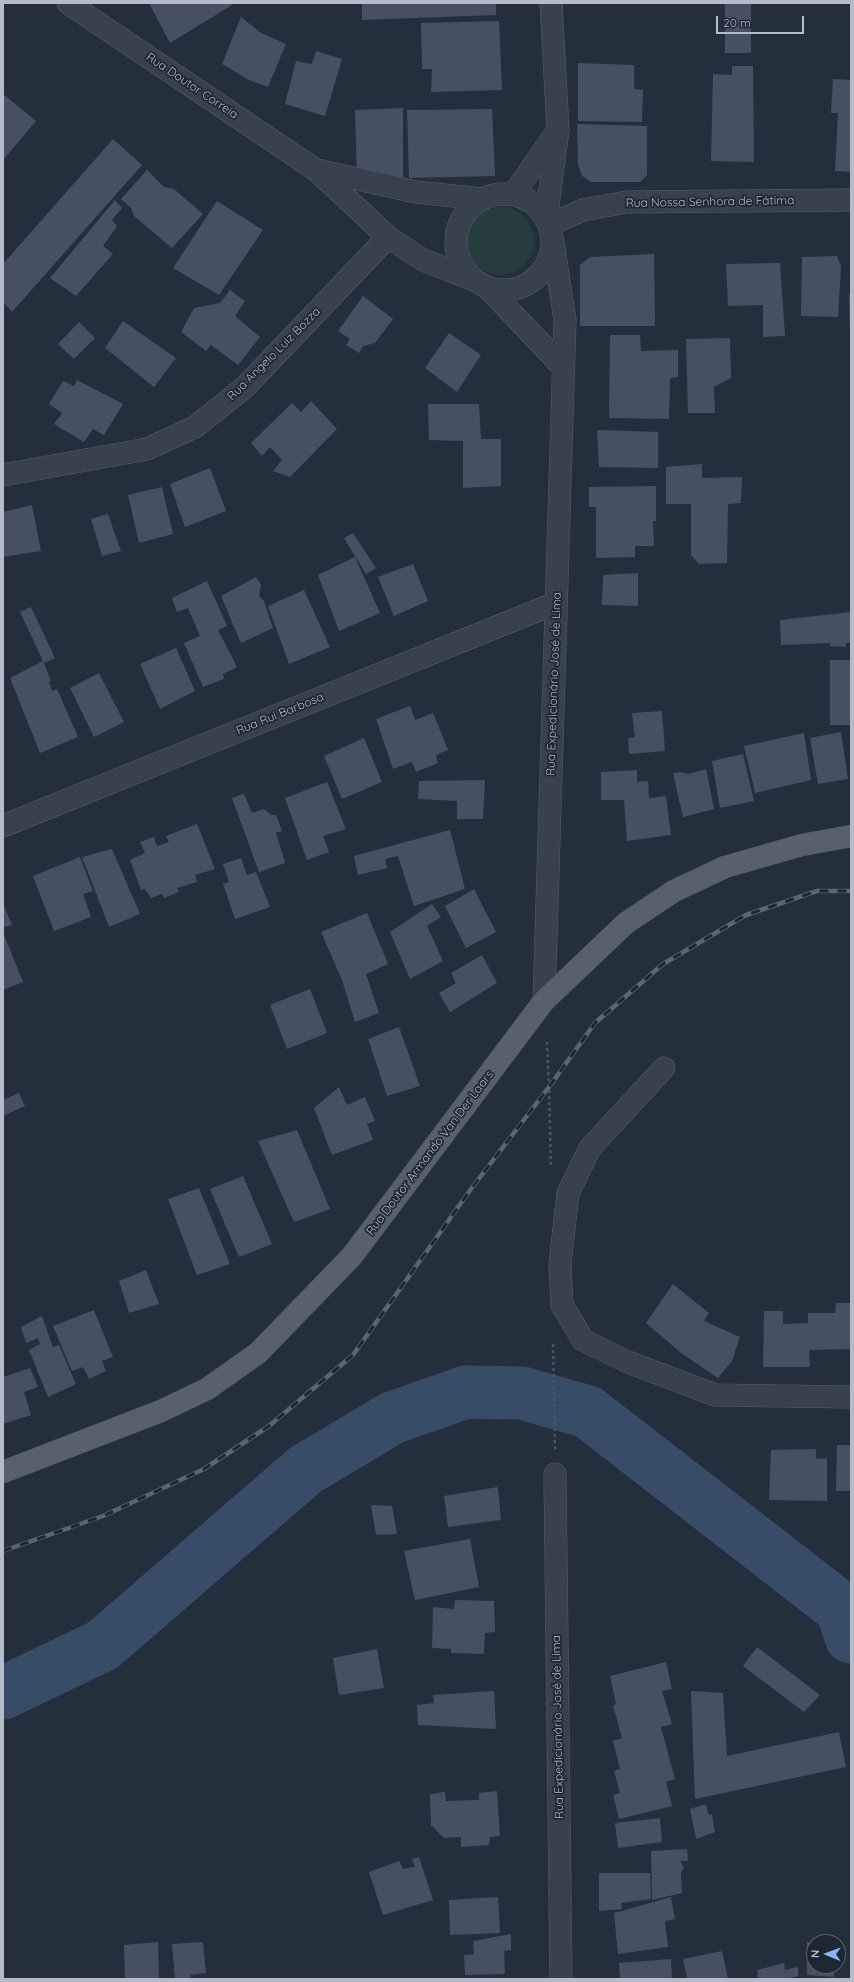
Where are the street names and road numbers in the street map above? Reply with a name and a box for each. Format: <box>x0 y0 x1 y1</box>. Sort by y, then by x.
street label: Rua Doutor Correia <box>143 50 241 122</box>
street label: Rua Nossa Senhora de Fátima <box>626 193 794 211</box>
street label: Rua Angelo Luiz Bozza <box>224 304 324 404</box>
street label: Rua Expedicionário José de Lima <box>544 592 564 776</box>
street label: Rua Rui Barbosa <box>234 690 326 738</box>
street label: Rua Doutor Armando Van Der Laars <box>363 1068 497 1238</box>
street label: Rua Expedicionário José de Lima <box>549 1635 567 1819</box>

